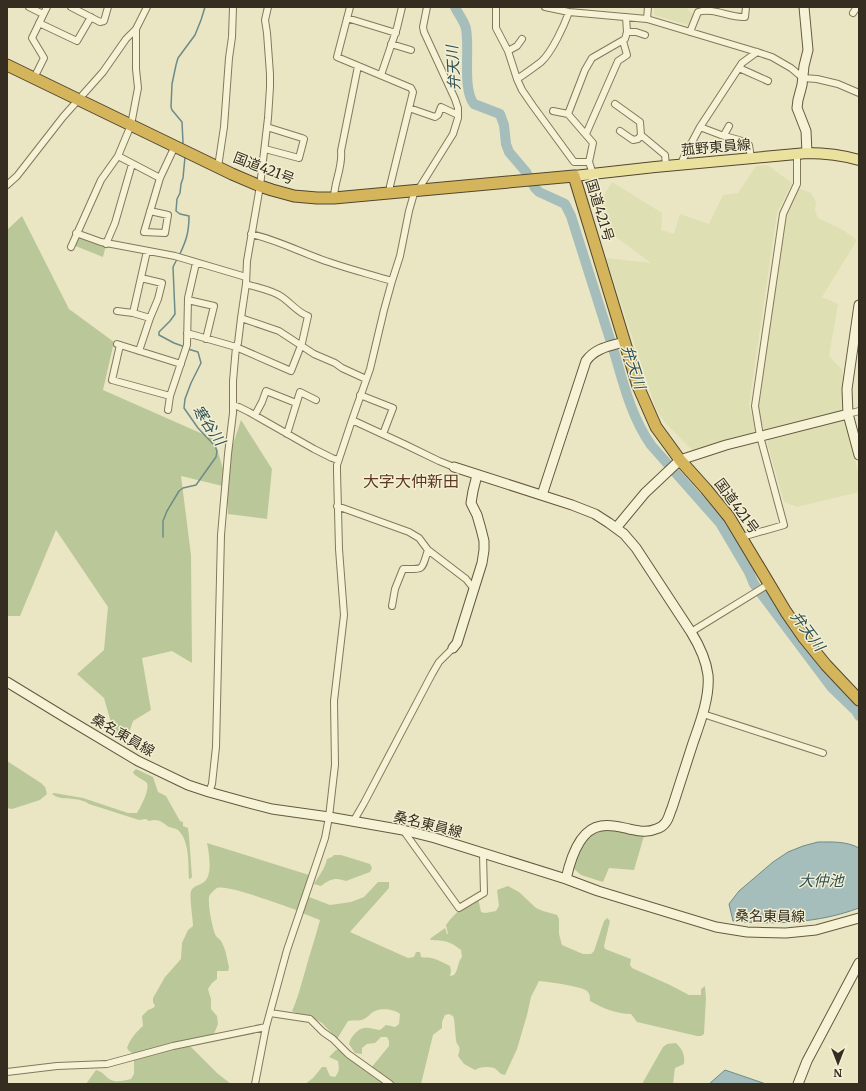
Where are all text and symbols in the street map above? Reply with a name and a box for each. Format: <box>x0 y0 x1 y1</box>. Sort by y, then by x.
water label: 弁天川 <box>442 43 464 91</box>
street label: 菰野東員線 <box>680 135 752 159</box>
street label: 国道421号 <box>231 148 297 188</box>
street label: 国道421号 <box>582 177 618 243</box>
water label: 弁天川 <box>618 343 651 393</box>
water label: 寒谷川 <box>189 401 231 451</box>
district label: 大字大仲新田 <box>363 471 459 491</box>
street label: 国道421号 <box>711 475 763 537</box>
water label: 弁天川 <box>787 607 830 656</box>
street label: 桑名東員線 <box>88 710 158 760</box>
street label: 桑名東員線 <box>392 807 464 841</box>
water label: 大仲池 <box>798 871 845 890</box>
street label: 桑名東員線 <box>735 906 805 926</box>
north arrow <box>818 1043 858 1083</box>
text: N <box>833 1066 842 1080</box>

